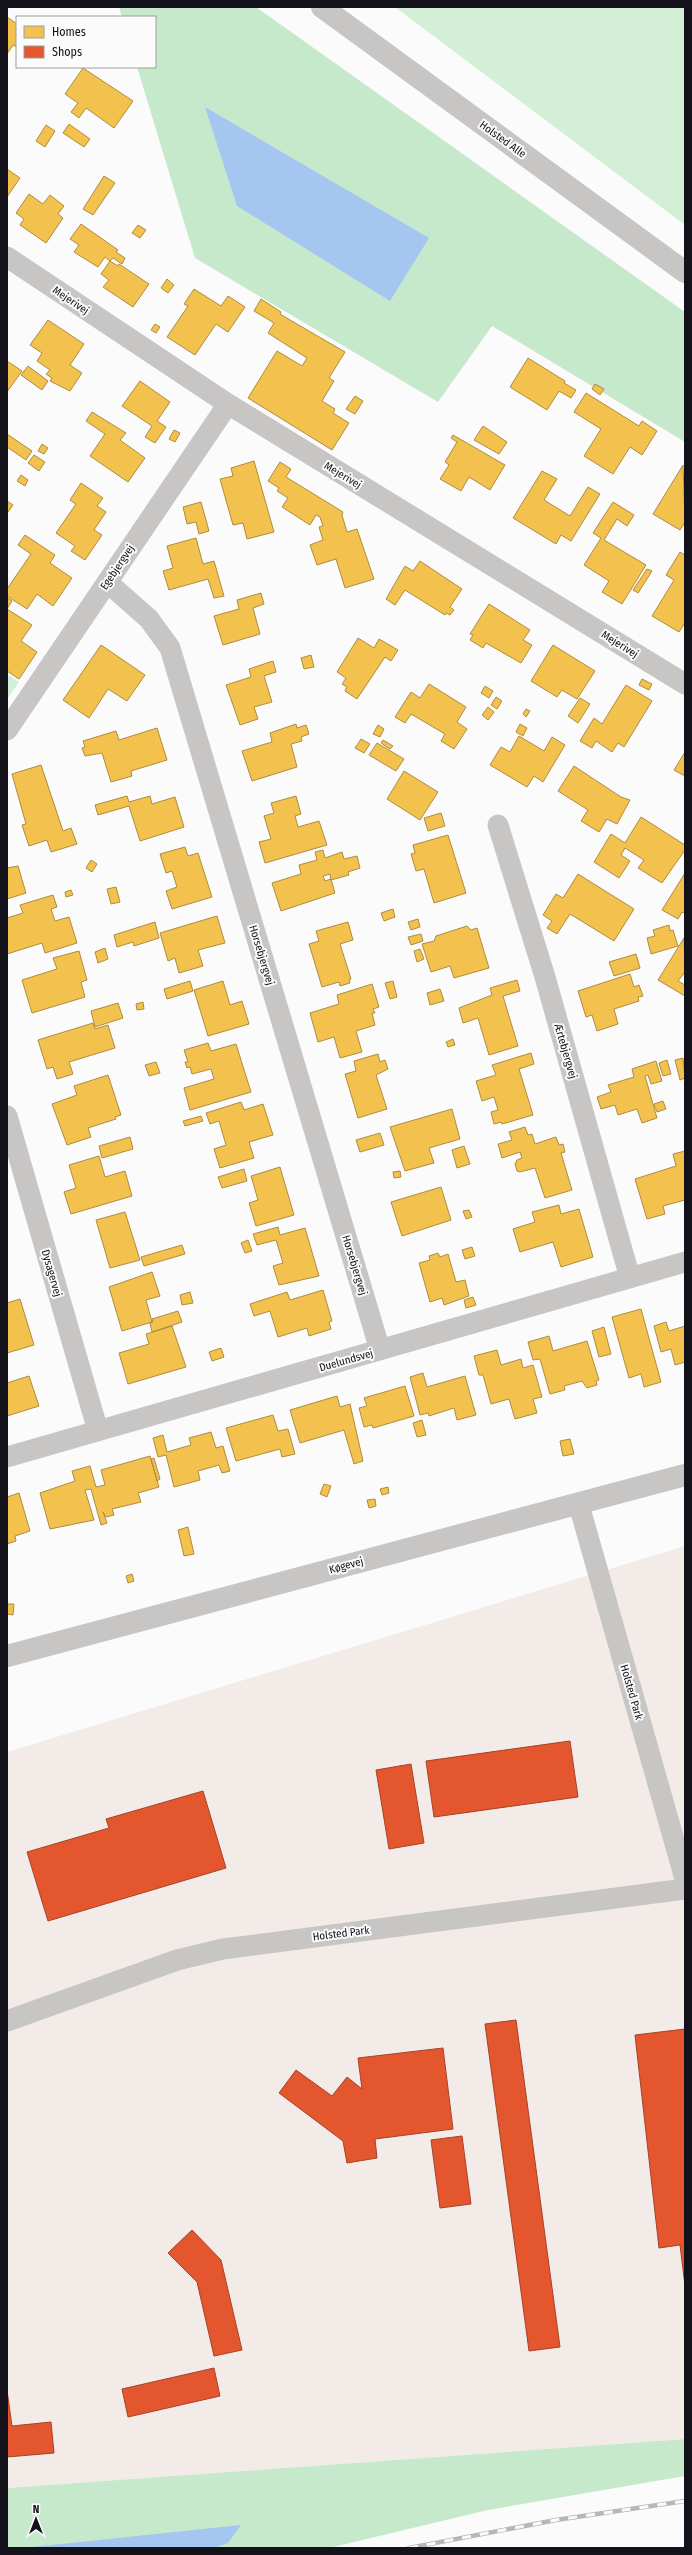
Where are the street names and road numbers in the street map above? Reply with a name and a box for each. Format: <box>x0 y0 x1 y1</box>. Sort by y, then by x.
street label: Holsted Alle <box>477 118 529 161</box>
street label: Mejerivej <box>50 284 92 317</box>
street label: Mejerivej <box>322 459 364 492</box>
street label: Egebjergvej <box>98 542 137 592</box>
street label: Mejerivej <box>599 628 641 661</box>
street label: Horsebjergvej <box>246 923 277 987</box>
street label: Ærtebjergvej <box>551 1021 580 1080</box>
street label: Horsebjergvej <box>339 1233 370 1297</box>
street label: Dysagervej <box>39 1248 65 1298</box>
street label: Duelundsvej <box>318 1347 375 1374</box>
street label: Køgevej <box>328 1555 365 1576</box>
street label: Holsted Park <box>617 1663 646 1722</box>
street label: Holsted Park <box>312 1923 371 1943</box>

